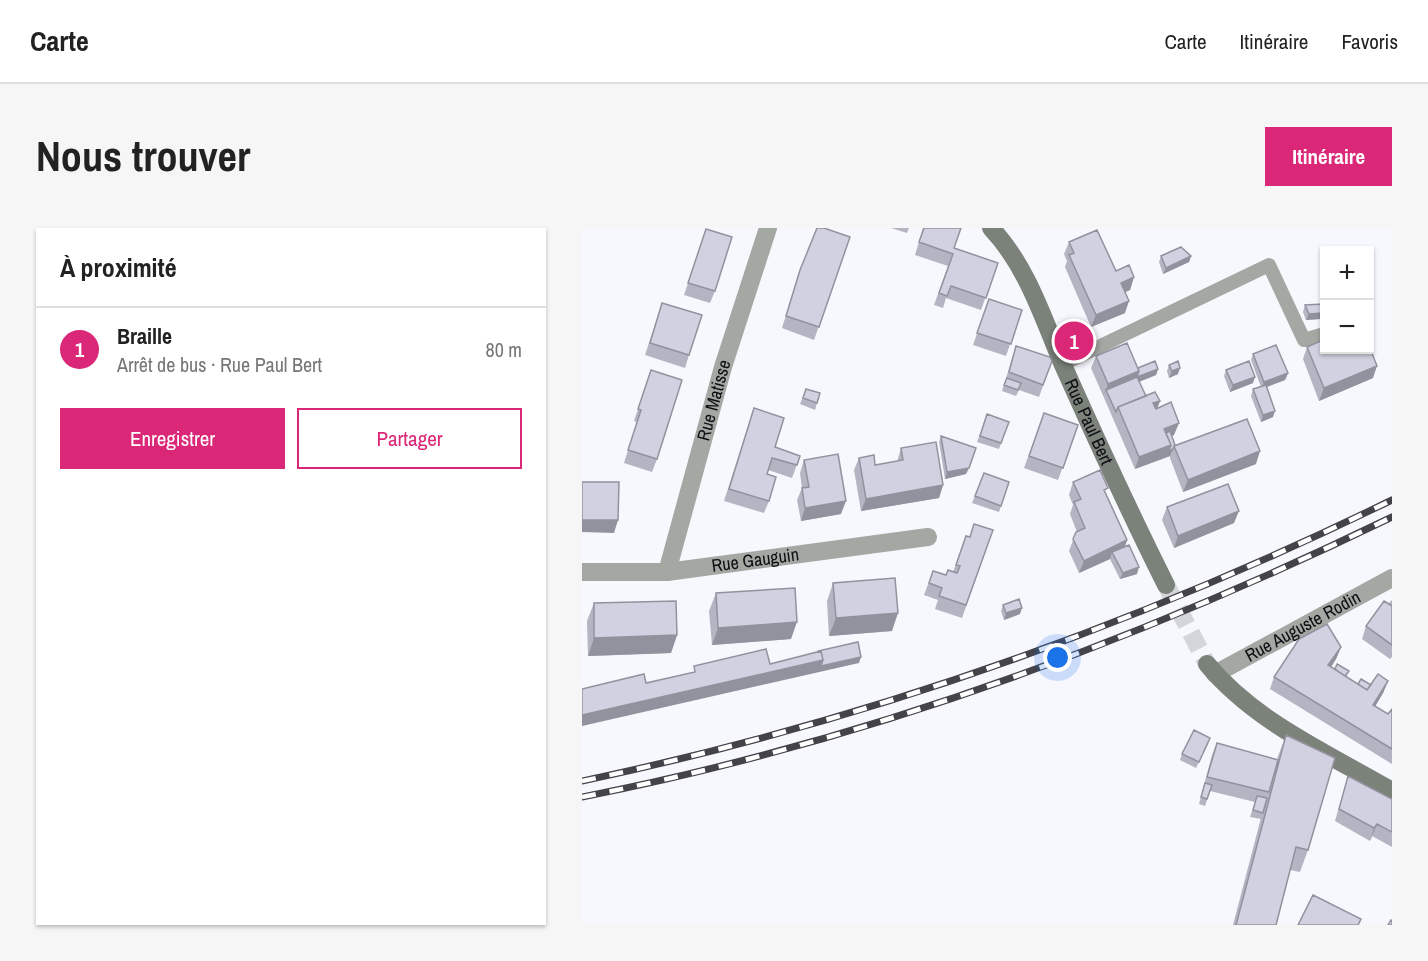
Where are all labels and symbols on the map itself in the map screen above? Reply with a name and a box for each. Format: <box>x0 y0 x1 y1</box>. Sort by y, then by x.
pin: 1 <box>1054 318 1094 364</box>
street label: Rue Matisse <box>690 356 737 443</box>
street label: Rue Paul Bert <box>1059 375 1120 469</box>
street label: Rue Gauguin <box>710 541 800 578</box>
street label: Rue Auguste Rodin <box>1240 584 1365 667</box>
your location <box>1043 643 1072 672</box>

